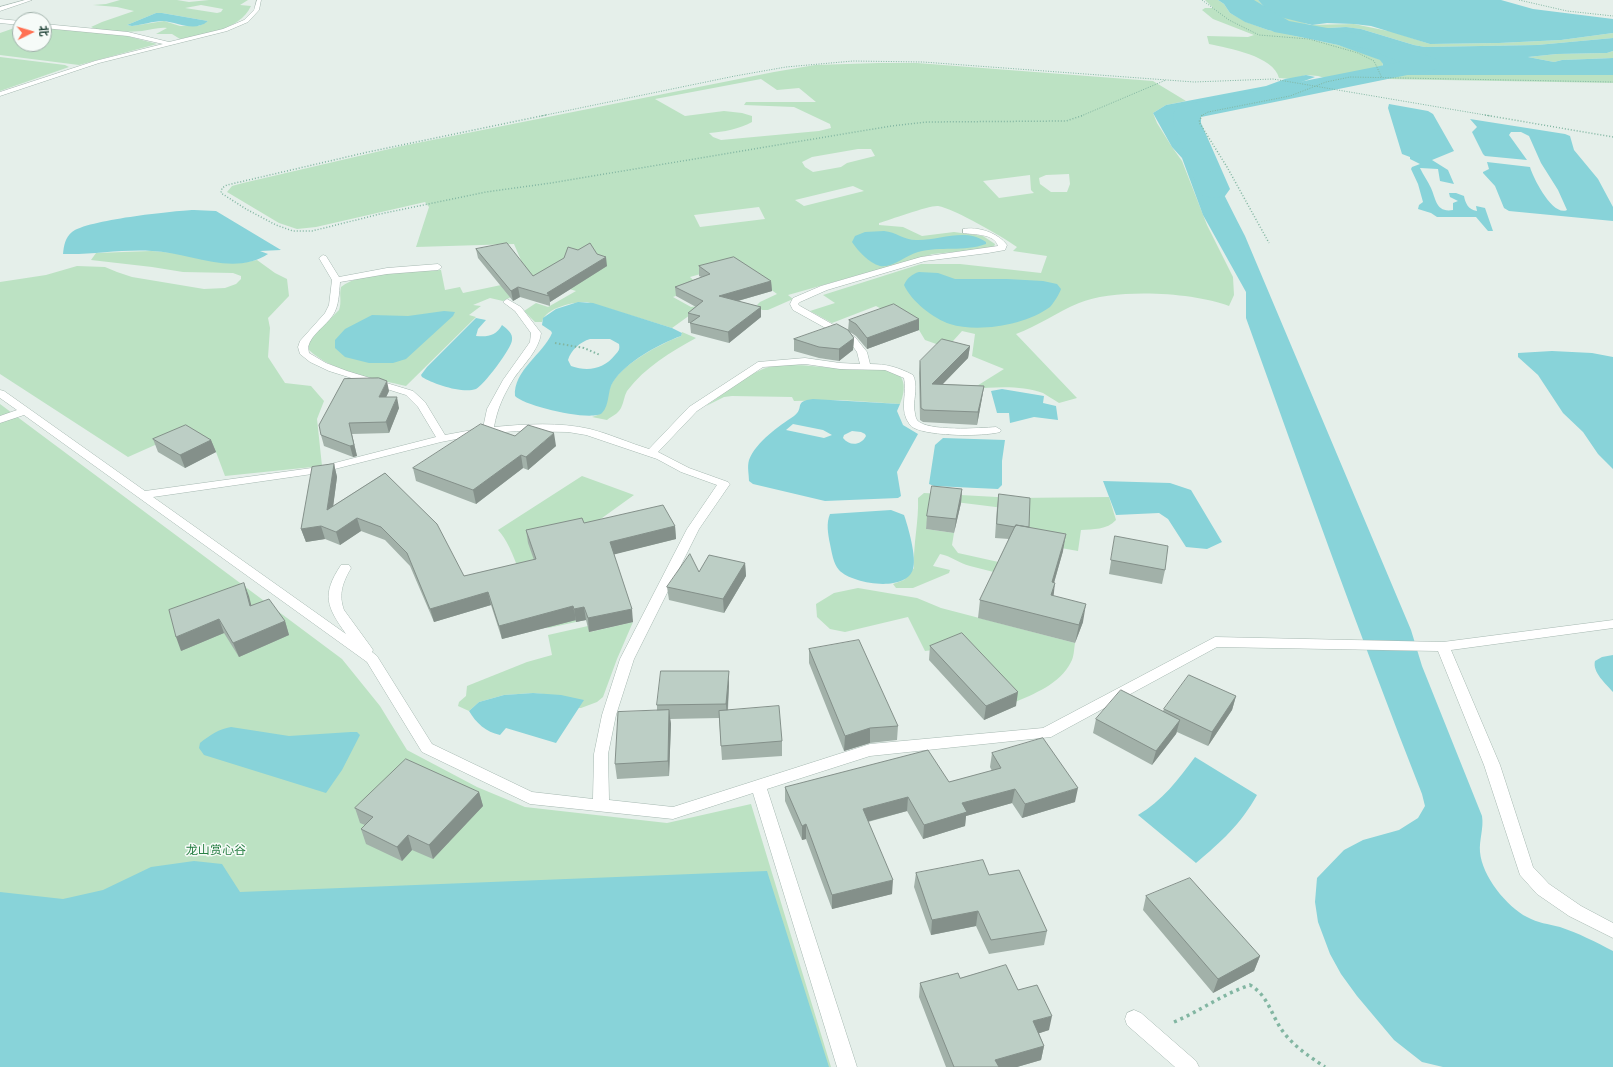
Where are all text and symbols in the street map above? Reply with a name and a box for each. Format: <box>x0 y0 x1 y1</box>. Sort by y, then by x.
north arrow <box>12 12 52 52</box>
text: 北 <box>37 25 50 37</box>
park label: 龙山赏心谷 <box>186 844 246 858</box>

